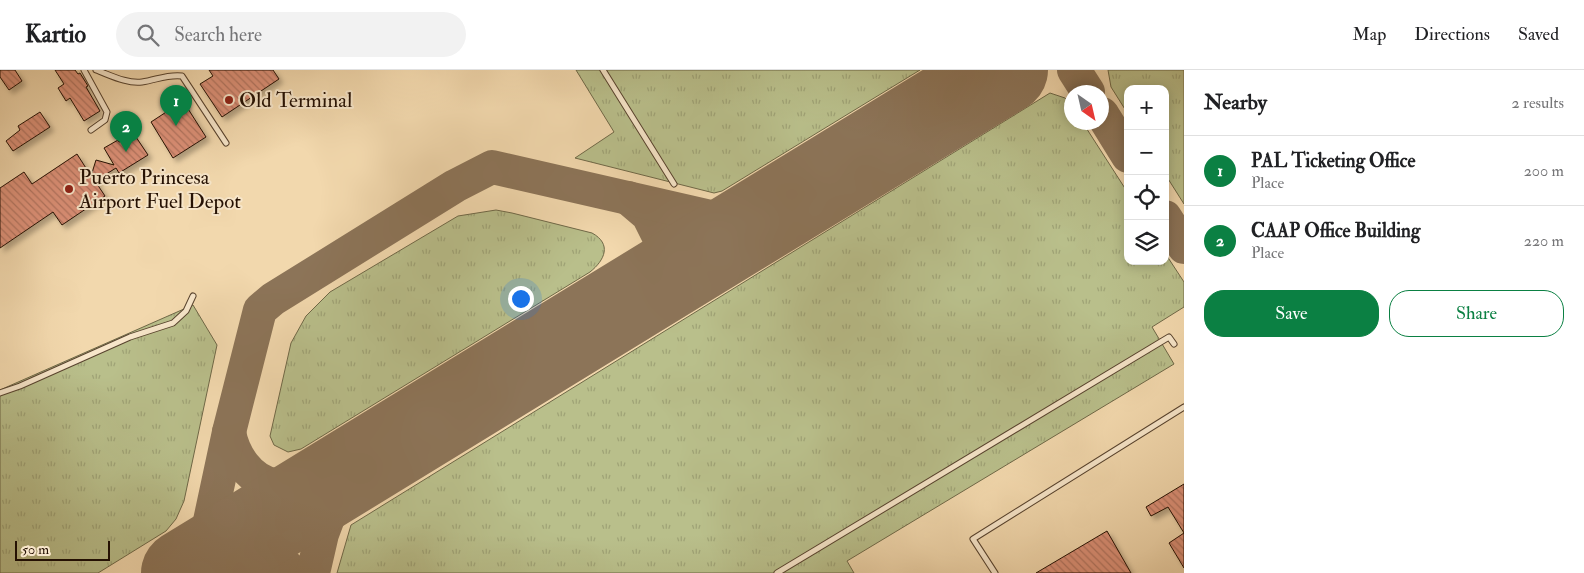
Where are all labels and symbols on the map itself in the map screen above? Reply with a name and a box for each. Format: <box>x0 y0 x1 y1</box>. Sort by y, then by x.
pin: 1 <box>160 85 192 126</box>
north arrow <box>1064 85 1109 130</box>
place label: Old Terminal <box>239 87 353 114</box>
marker: Old Terminal <box>223 94 235 106</box>
pin: 2 <box>110 111 142 152</box>
place label: Puerto Princesa Airport Fuel Depot <box>78 164 241 215</box>
marker: Puerto Princesa Airport Fuel Depot <box>63 183 75 195</box>
your location <box>508 286 534 312</box>
scale bar <box>15 538 110 561</box>

